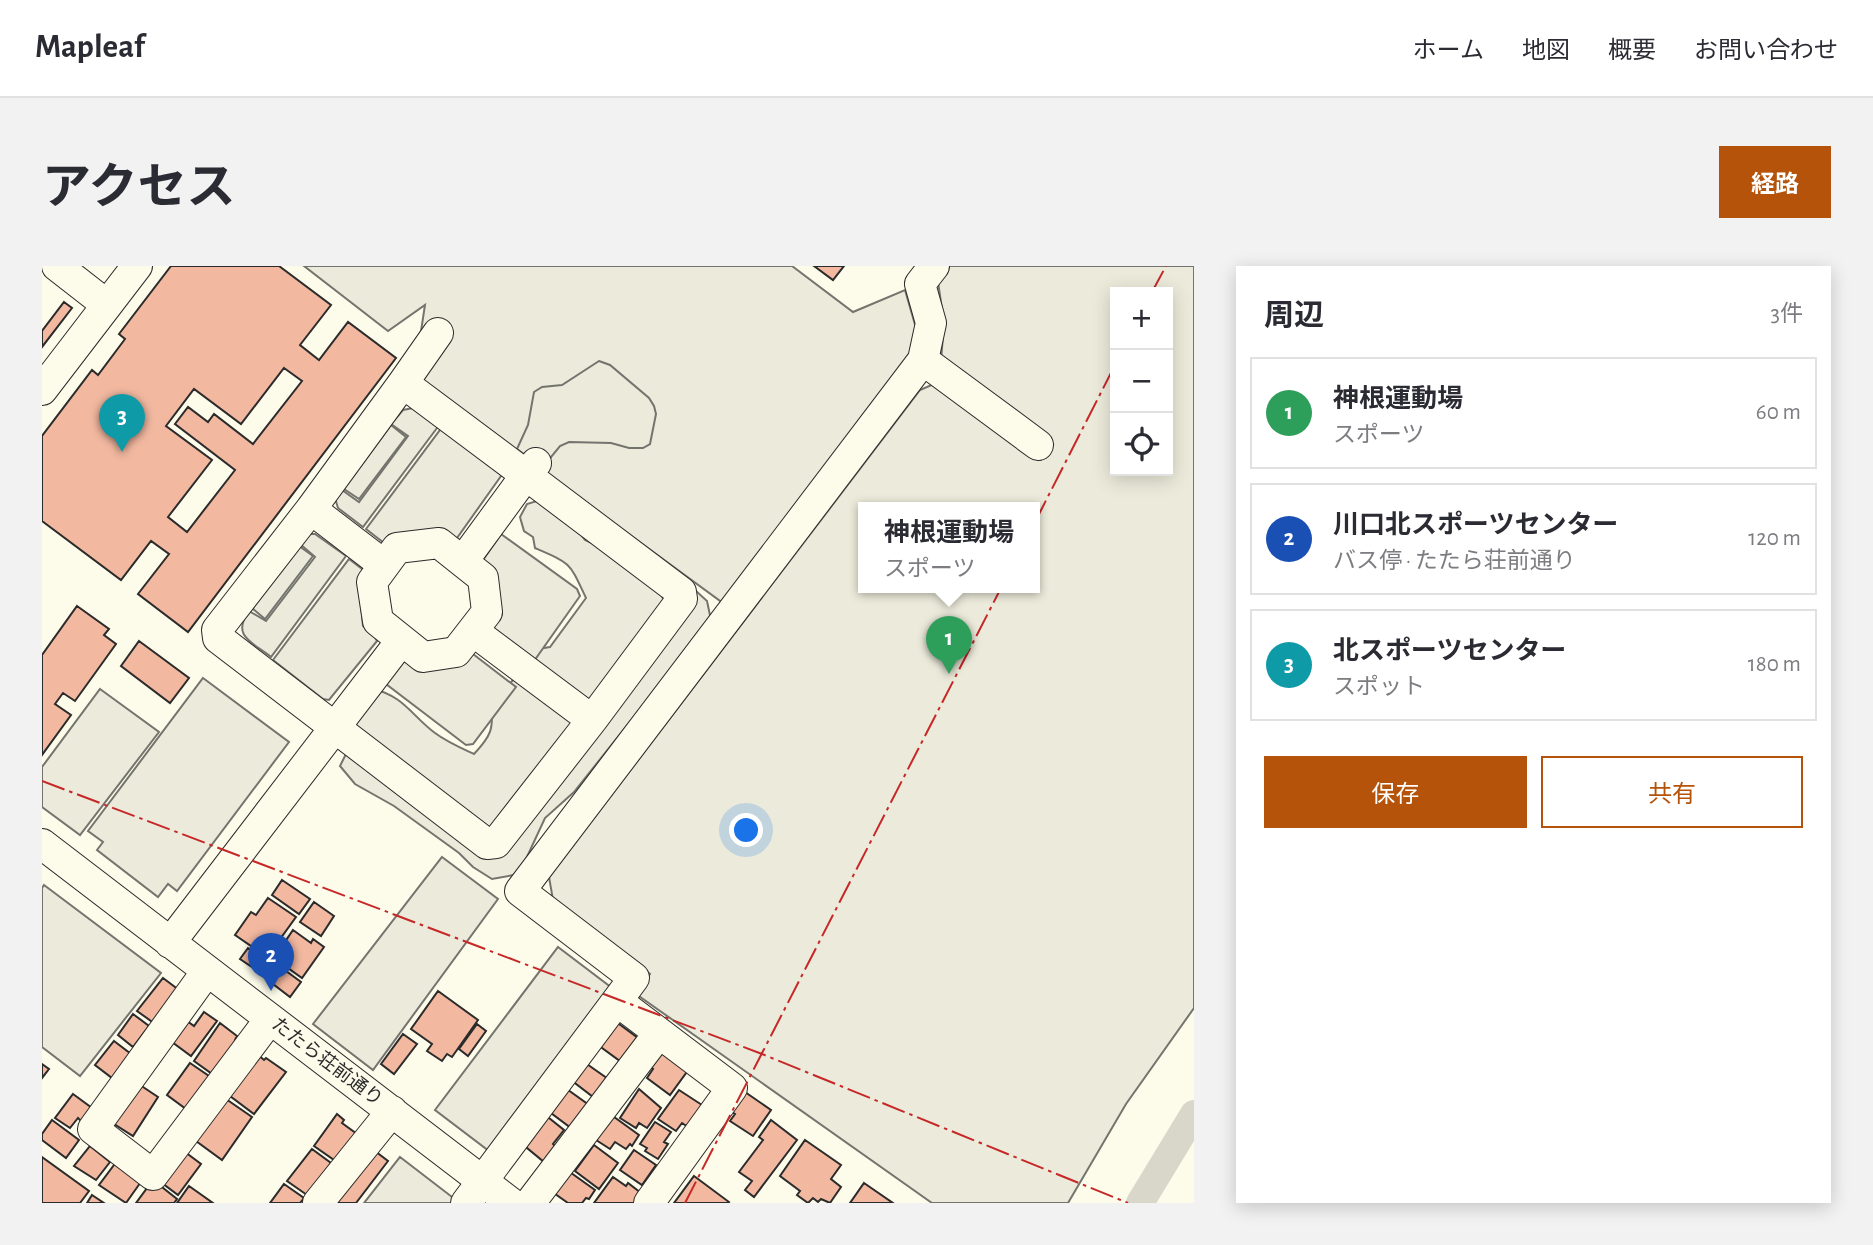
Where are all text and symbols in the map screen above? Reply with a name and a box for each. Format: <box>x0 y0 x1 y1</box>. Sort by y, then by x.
text: Mapleaf <box>35 31 145 64</box>
text: ホーム <box>1413 39 1484 63</box>
text: 地図 <box>1522 39 1570 63</box>
text: 概要 <box>1608 39 1656 63</box>
text: お問い合わせ <box>1694 39 1838 63</box>
button: 経路 <box>1719 146 1831 218</box>
text: アクセス <box>42 164 236 213</box>
map controls <box>1110 287 1173 476</box>
button: + <box>1110 287 1173 350</box>
text: 周辺 <box>1264 301 1324 331</box>
text: 3件 <box>1771 303 1803 326</box>
button: − <box>1110 350 1173 413</box>
text: 神根運動場 <box>1333 386 1463 412</box>
pin: 3 <box>99 394 145 452</box>
text: 1 <box>1285 401 1293 424</box>
text: 60 m <box>1756 401 1801 424</box>
button: locate <box>1110 413 1173 476</box>
text: スポーツ <box>1333 424 1425 447</box>
popup <box>858 502 1040 593</box>
text: 川口北スポーツセンター <box>1333 512 1618 538</box>
text: 神根運動場 <box>884 520 1014 546</box>
text: 2 <box>1284 527 1294 550</box>
text: 120 m <box>1748 527 1801 550</box>
text: バス停 · たたら荘前通り <box>1333 550 1576 573</box>
text: スポーツ <box>884 558 976 581</box>
pin: 1 <box>926 616 972 674</box>
text: 北スポーツセンター <box>1333 638 1566 664</box>
text: 3 <box>1284 653 1294 676</box>
text: 180 m <box>1748 653 1801 676</box>
text: スポット <box>1333 676 1425 699</box>
button: 保存 <box>1264 756 1527 828</box>
button: 共有 <box>1541 756 1803 828</box>
your location <box>729 813 763 847</box>
pin: 2 <box>248 933 294 991</box>
street label: たたら荘前通り <box>268 1013 387 1110</box>

